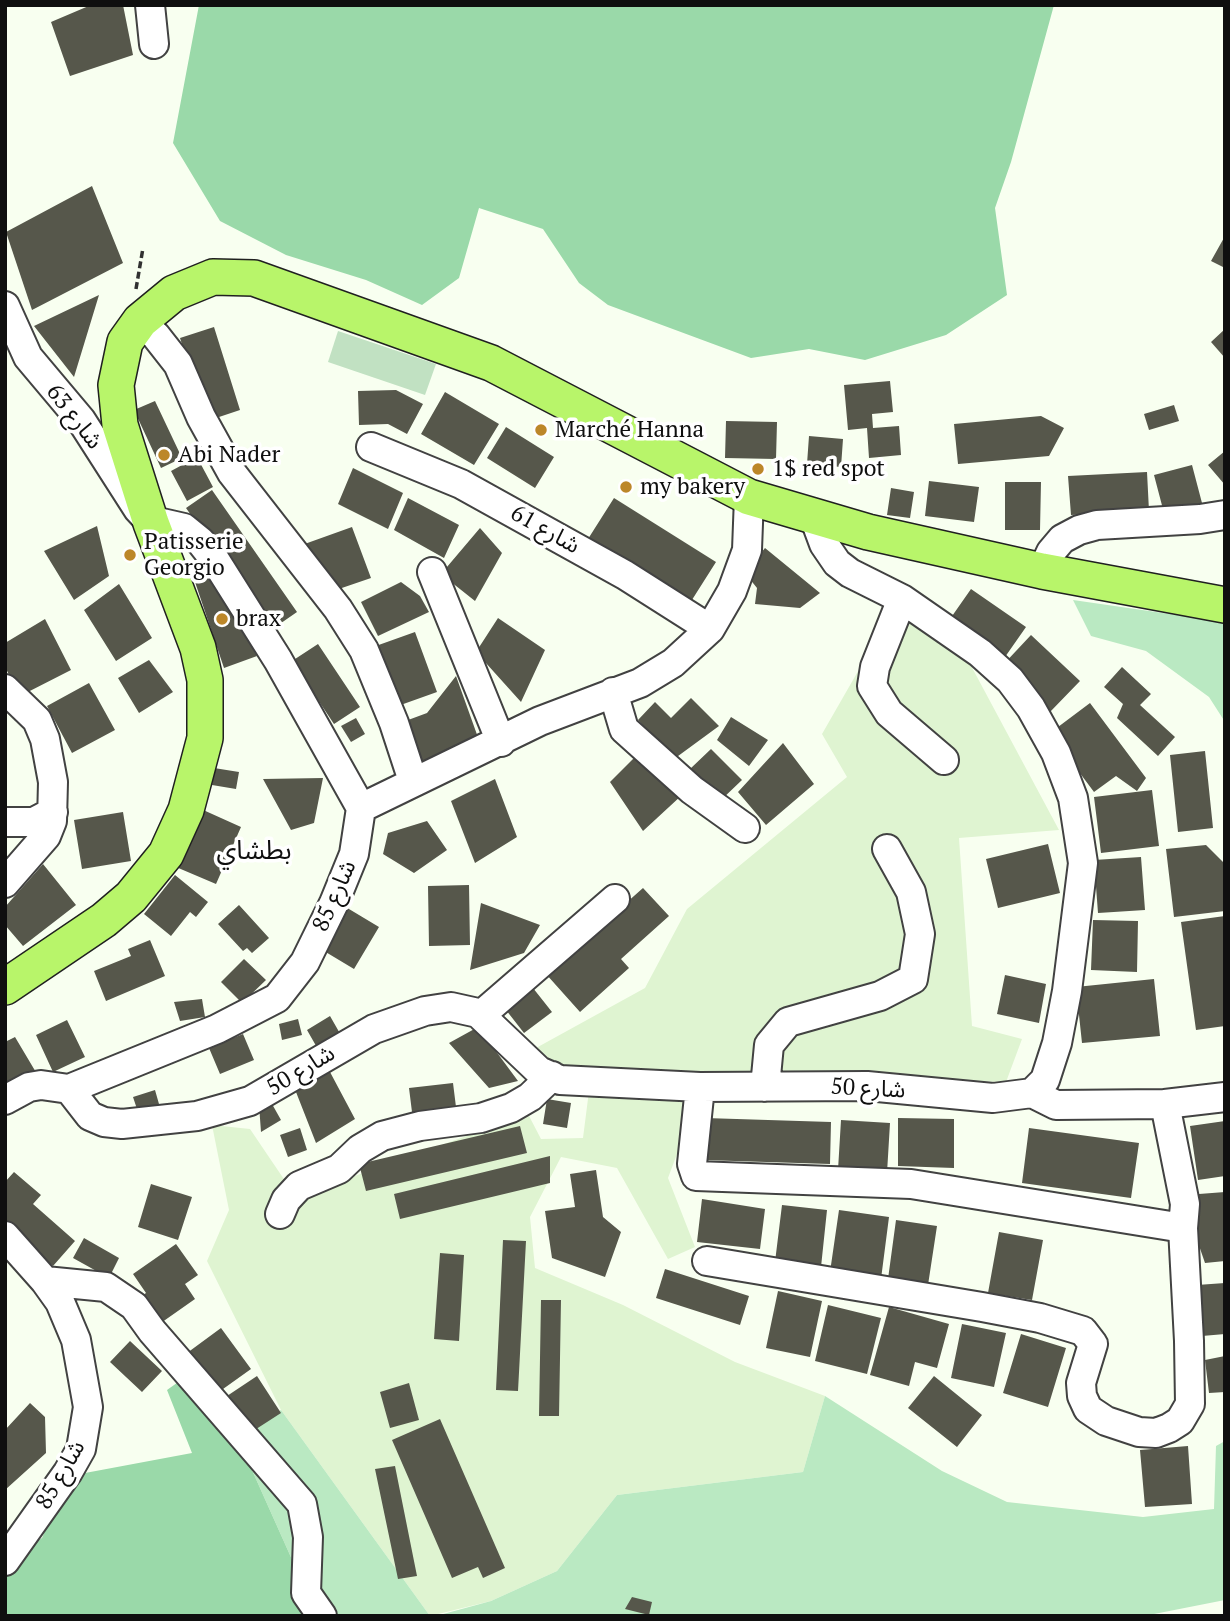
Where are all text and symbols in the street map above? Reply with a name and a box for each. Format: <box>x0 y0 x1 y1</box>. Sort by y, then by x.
street label: شارع 63 <box>40 379 108 455</box>
place label: Marché Hanna <box>555 416 704 444</box>
marker: Marché Hanna <box>533 422 549 438</box>
place label: Abi Nader <box>178 441 280 469</box>
marker: Abi Nader <box>156 447 172 463</box>
place label: 1$ red spot <box>772 455 885 483</box>
marker: 1$ red spot <box>750 461 766 477</box>
place label: my bakery <box>640 473 745 501</box>
marker: my bakery <box>618 479 634 495</box>
street label: شارع 61 <box>506 500 584 560</box>
place label: Patisserie Georgio <box>144 528 244 582</box>
marker: Patisserie Georgio <box>122 547 138 563</box>
place label: brax <box>236 605 281 633</box>
marker: brax <box>214 611 230 627</box>
district label: بطشاي <box>217 836 291 868</box>
street label: شارع 85 <box>307 856 363 936</box>
street label: شارع 50 <box>262 1040 340 1102</box>
street label: شارع 50 <box>830 1073 906 1105</box>
street label: شارع 85 <box>30 1436 92 1514</box>

